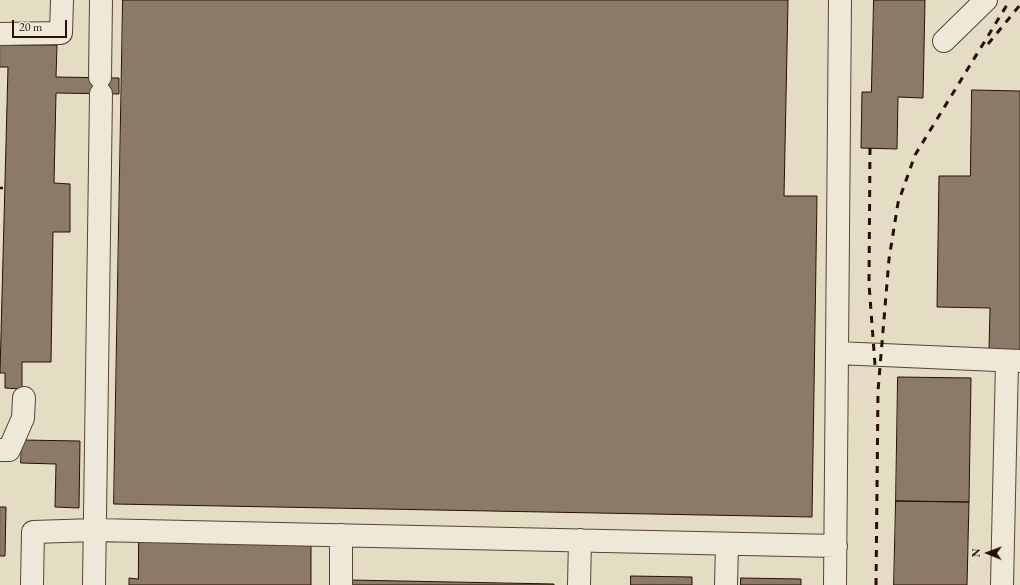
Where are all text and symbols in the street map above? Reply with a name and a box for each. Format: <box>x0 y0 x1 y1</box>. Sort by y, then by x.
scale bar <box>14 12 69 38</box>
text: 20 m <box>19 19 42 35</box>
north arrow <box>968 533 1008 573</box>
text: N <box>969 548 983 557</box>

